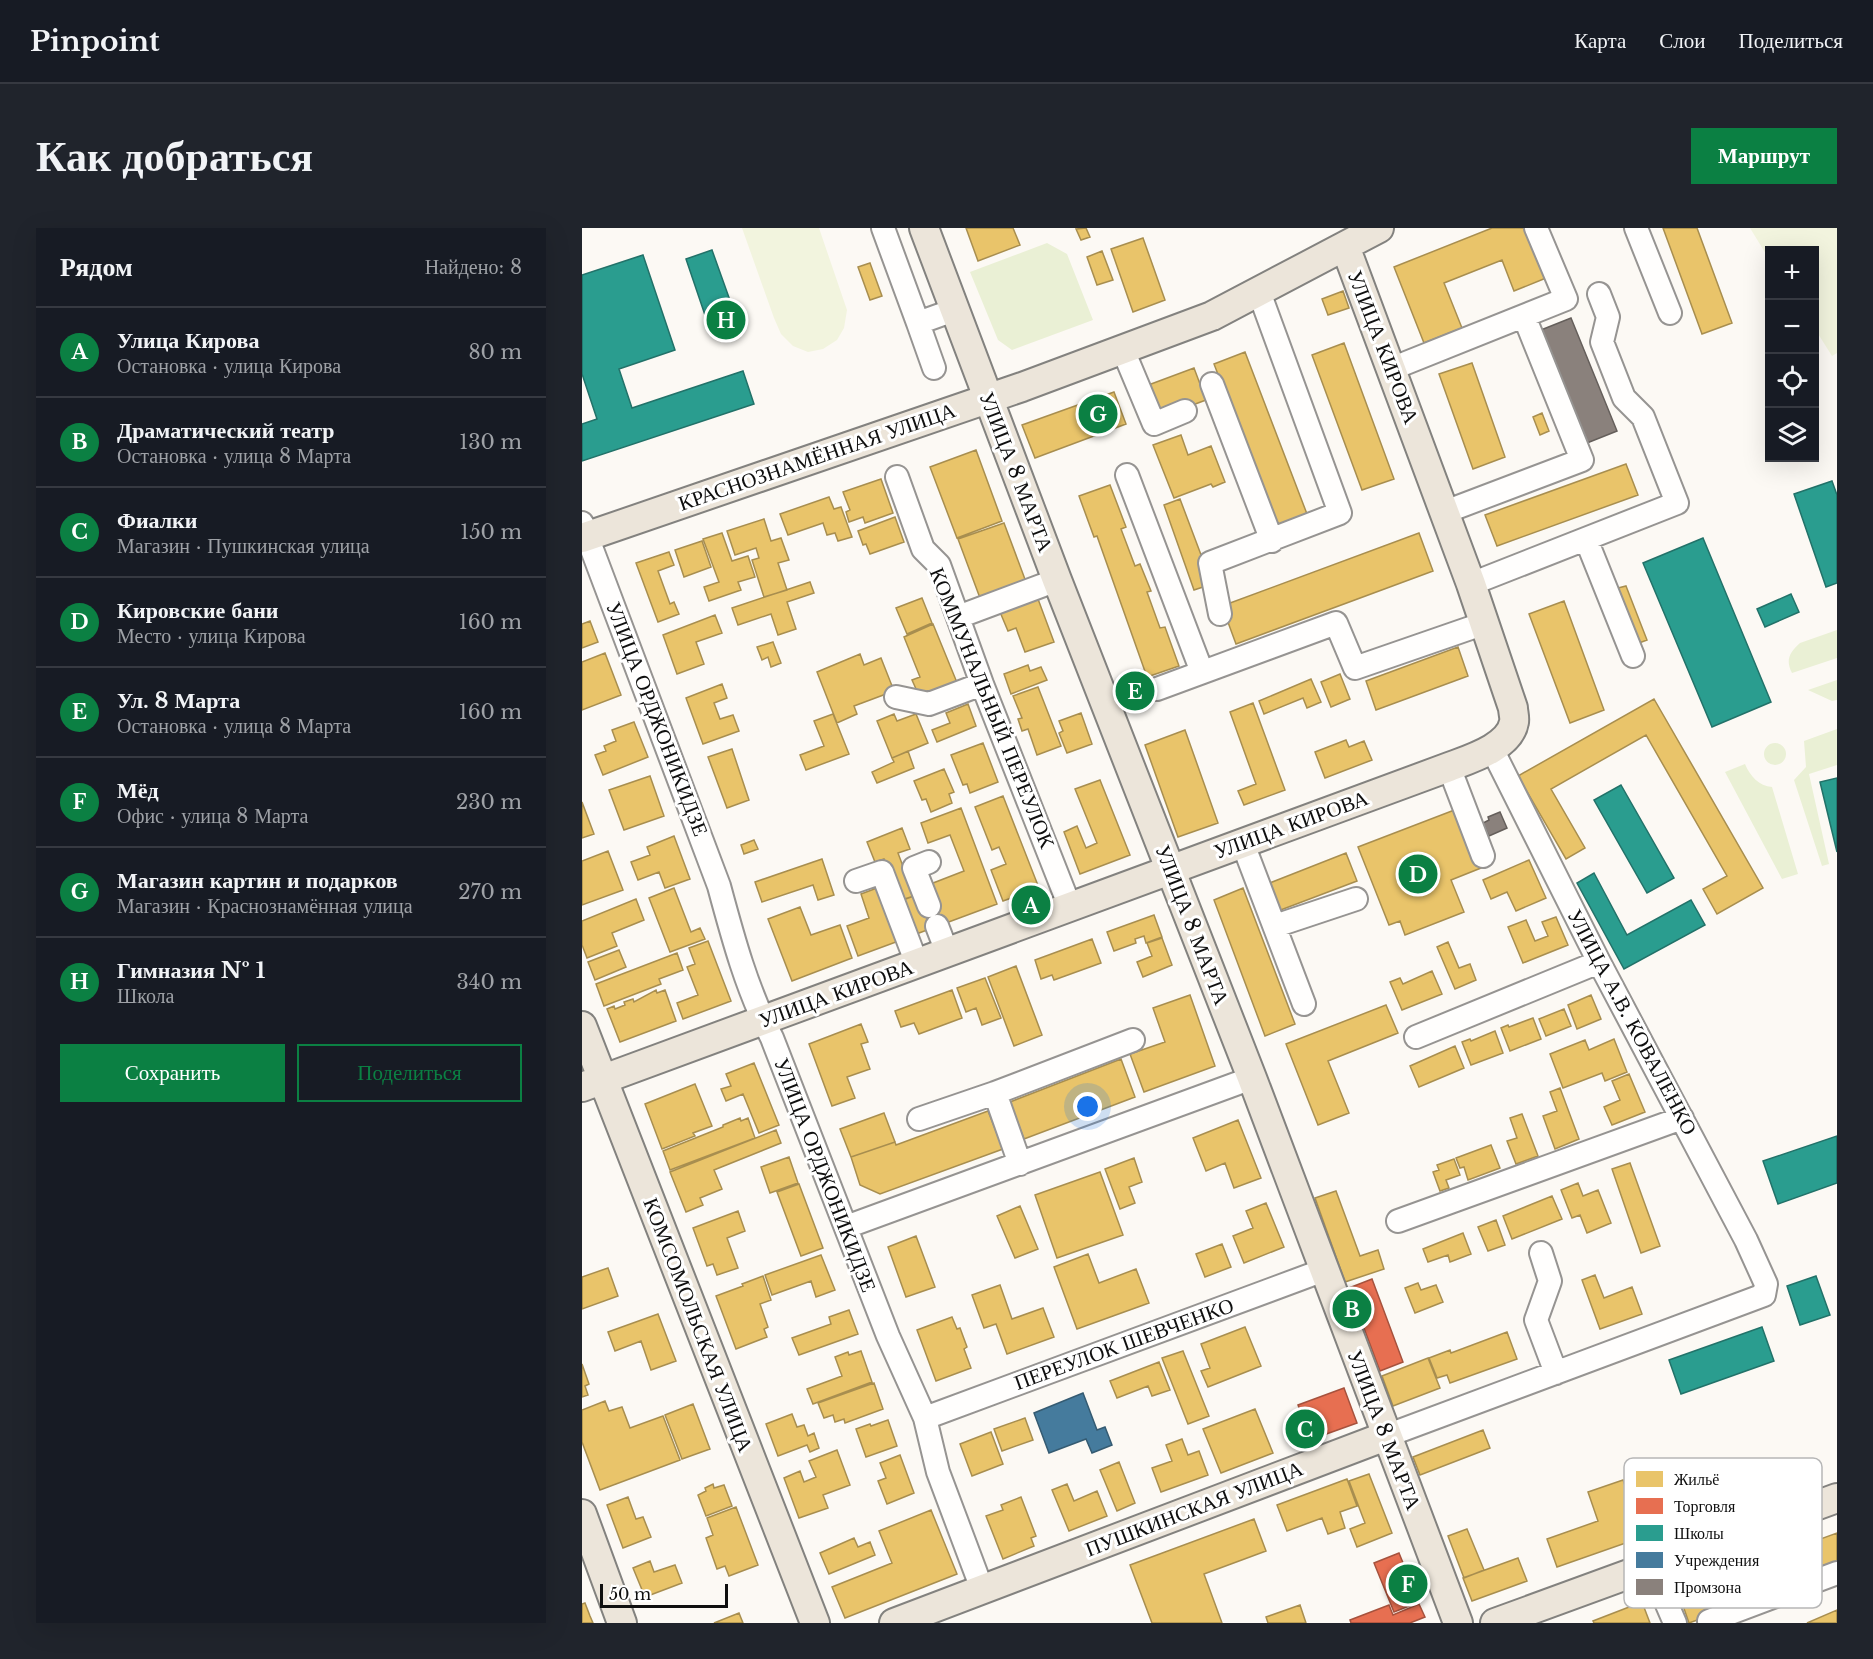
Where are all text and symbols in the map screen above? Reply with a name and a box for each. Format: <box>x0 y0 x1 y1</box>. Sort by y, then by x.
text: Pinpoint <box>30 24 160 59</box>
text: Карта <box>1574 28 1626 54</box>
text: Слои <box>1659 28 1705 54</box>
text: Поделиться <box>1738 28 1843 54</box>
button: Маршрут <box>1691 128 1837 184</box>
text: Как добраться <box>36 130 313 182</box>
map controls <box>1765 246 1819 462</box>
button: + <box>1765 246 1819 300</box>
text: Рядом <box>60 251 133 283</box>
text: Найдено: 8 <box>425 255 522 279</box>
street label: УЛИЦА КИРОВА <box>1342 267 1425 428</box>
pin: H <box>706 298 746 343</box>
button: − <box>1765 300 1819 354</box>
text: Улица Кирова <box>117 327 259 354</box>
text: A <box>71 340 88 364</box>
text: 80 m <box>468 340 522 364</box>
text: Остановка · улица Кирова <box>117 354 341 378</box>
button: locate <box>1765 354 1819 408</box>
street label: УЛИЦА 8 МАРТА <box>973 388 1059 557</box>
pin: G <box>1078 392 1118 436</box>
street label: КРАСНОЗНАМЁННАЯ УЛИЦА <box>675 397 960 517</box>
button: layers <box>1765 408 1819 462</box>
text: Драматический театр <box>117 417 335 444</box>
text: B <box>72 430 87 454</box>
text: 130 m <box>459 430 522 454</box>
text: Остановка · улица 8 Марта <box>117 444 351 468</box>
text: Фиалки <box>117 507 197 534</box>
text: C <box>71 520 88 544</box>
text: 150 m <box>460 520 522 544</box>
text: Магазин · Пушкинская улица <box>117 534 370 558</box>
street label: КОММУНАЛЬНЫЙ ПЕРЕУЛОК <box>924 564 1061 853</box>
text: Кировские бани <box>117 597 279 624</box>
street label: УЛИЦА ОРДЖОНИКИДЗЕ <box>600 598 714 840</box>
text: D <box>70 610 89 634</box>
text: 160 m <box>459 610 522 634</box>
text: Место · улица Кирова <box>117 624 306 648</box>
pin: E <box>1116 668 1154 714</box>
text: Ул. 8 Марта <box>117 687 240 714</box>
text: E <box>72 700 87 724</box>
text: 160 m <box>459 700 522 724</box>
text: Остановка · улица 8 Марта <box>117 714 351 738</box>
text: Мёд <box>117 777 159 804</box>
street label: УЛИЦА КИРОВА <box>1210 785 1373 865</box>
text: F <box>73 790 86 814</box>
text: 230 m <box>456 790 522 814</box>
text: Офис · улица 8 Марта <box>117 804 308 828</box>
street label: УЛИЦА 8 МАРТА <box>1149 841 1235 1010</box>
pin: D <box>1398 852 1438 896</box>
text: Магазин картин и подарков <box>117 867 398 894</box>
text: G <box>71 880 88 904</box>
text: 270 m <box>458 880 522 904</box>
pin: A <box>1012 882 1050 928</box>
text: Магазин · Краснознамённая улица <box>117 894 413 918</box>
street label: УЛИЦА А.В. КОВАЛЕНКО <box>1561 905 1703 1139</box>
street label: УЛИЦА КИРОВА <box>755 954 918 1034</box>
text: Гимназия № 1 <box>117 957 265 984</box>
text: H <box>70 970 89 994</box>
text: 340 m <box>457 970 522 994</box>
text: Школа <box>117 984 174 1008</box>
button: Сохранить <box>60 1044 285 1102</box>
button: Поделиться <box>297 1044 522 1102</box>
street label: УЛИЦА ОРДЖОНИКИДЗЕ <box>768 1054 882 1296</box>
your location <box>1073 1092 1102 1121</box>
street label: КОМСОМОЛЬСКАЯ УЛИЦА <box>637 1194 759 1457</box>
pin: B <box>1332 1286 1372 1332</box>
street label: ПЕРЕУЛОК ШЕВЧЕНКО <box>1011 1292 1237 1396</box>
street label: УЛИЦА 8 МАРТА <box>1341 1346 1427 1515</box>
pin: C <box>1286 1406 1324 1452</box>
street label: ПУШКИНСКАЯ УЛИЦА <box>1082 1455 1307 1563</box>
legend <box>1624 1458 1822 1608</box>
text: Жильё <box>1674 1469 1719 1489</box>
text: Торговля <box>1674 1496 1736 1516</box>
text: Школы <box>1674 1523 1724 1543</box>
text: Учреждения <box>1674 1550 1760 1570</box>
pin: F <box>1388 1562 1428 1606</box>
text: Промзона <box>1674 1577 1741 1597</box>
scale bar <box>600 1581 728 1608</box>
text: 50 m <box>609 1584 651 1604</box>

